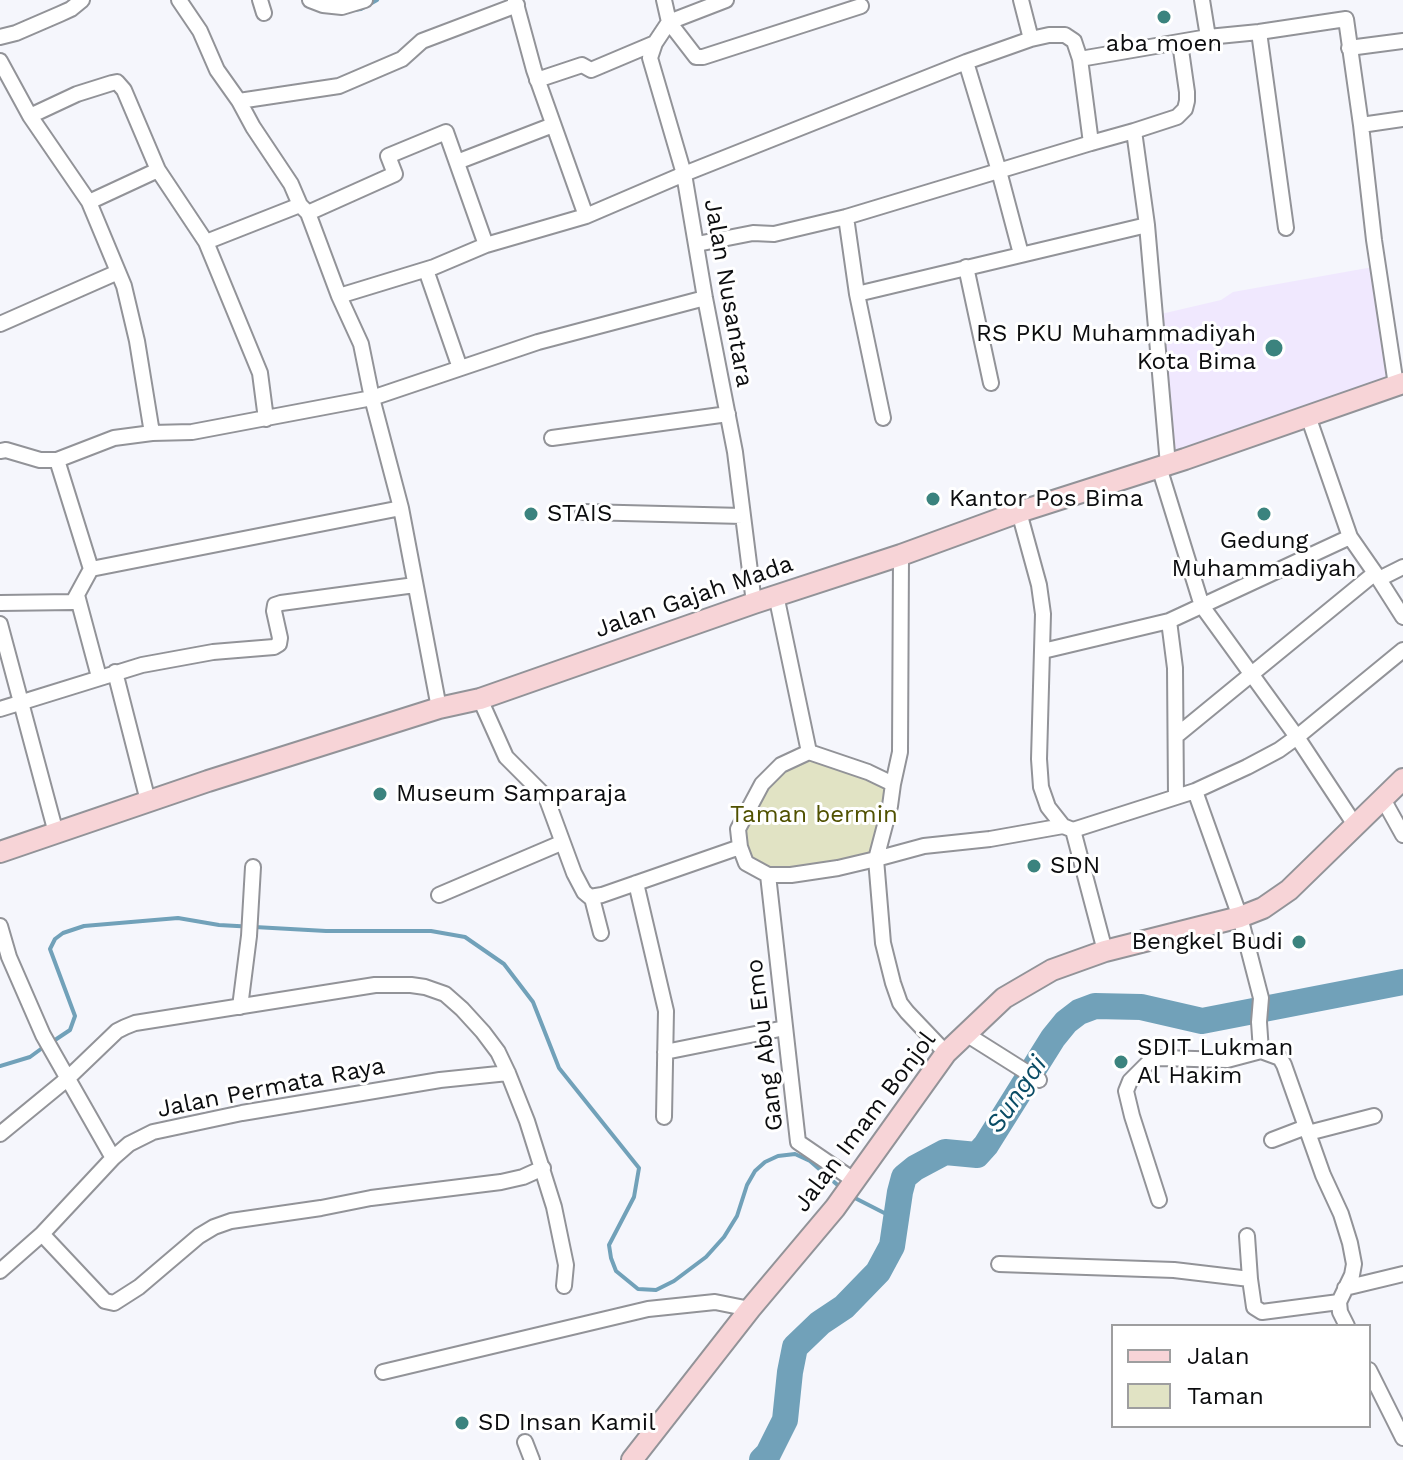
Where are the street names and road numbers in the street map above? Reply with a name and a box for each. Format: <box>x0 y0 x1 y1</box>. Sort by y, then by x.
street label: Jalan Nusantara <box>697 197 759 389</box>
street label: Jalan Gajah Mada <box>591 550 797 644</box>
street label: Gang Abu Emo <box>740 957 790 1133</box>
street label: Jalan Imam Bonjol <box>788 1026 942 1218</box>
street label: Jalan Permata Raya <box>155 1052 387 1124</box>

